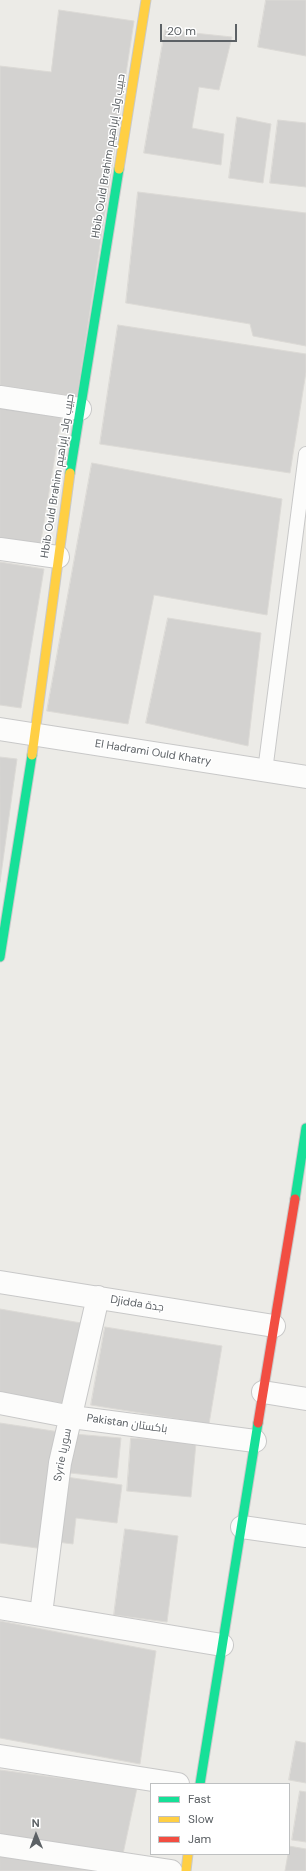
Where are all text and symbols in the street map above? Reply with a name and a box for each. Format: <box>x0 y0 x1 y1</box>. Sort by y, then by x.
scale bar <box>162 16 239 42</box>
text: 20 m <box>167 23 196 39</box>
street label: Hbib Ould Brahim حبيب ولد إبراهيم <box>89 73 129 239</box>
street label: Hbib Ould Brahim حبيب ولد إبراهيم <box>38 393 78 559</box>
street label: El Hadrami Ould Khatry <box>94 737 212 769</box>
street label: Djidda جدة <box>109 1293 165 1315</box>
street label: Pakistan باكستان <box>86 1412 168 1436</box>
street label: Syrie سوريا <box>51 1427 75 1483</box>
legend <box>150 1783 290 1855</box>
text: Fast <box>188 1791 211 1807</box>
text: Slow <box>188 1811 214 1827</box>
north arrow <box>16 1815 56 1855</box>
text: N <box>32 1816 40 1830</box>
text: Jam <box>188 1831 211 1847</box>

